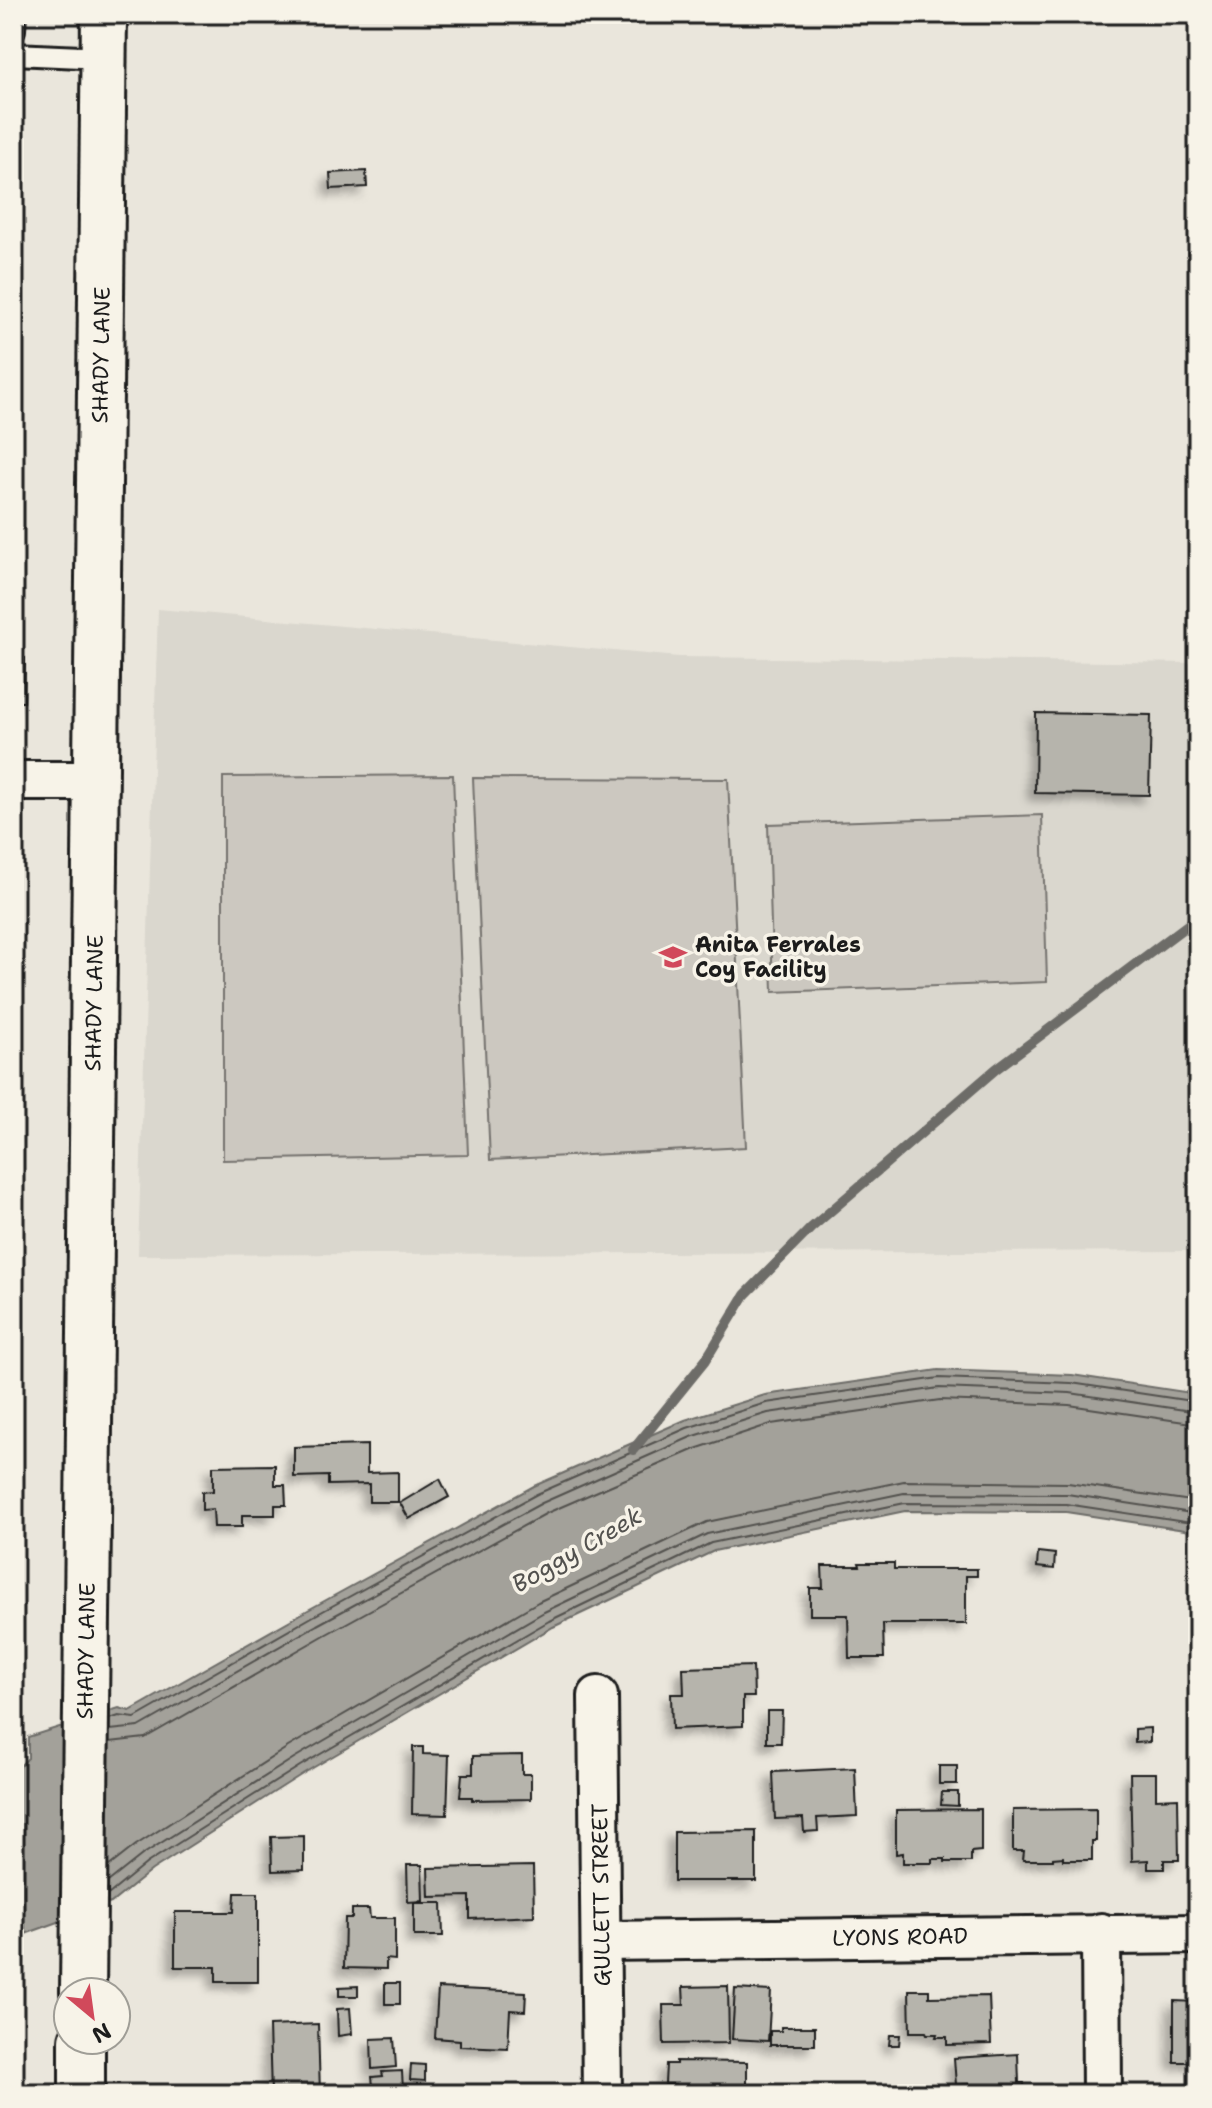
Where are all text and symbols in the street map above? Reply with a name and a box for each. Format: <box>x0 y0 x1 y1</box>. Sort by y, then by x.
street label: SHADY LANE <box>85 286 117 424</box>
place label: Anita Ferrales Coy Facility <box>695 930 861 984</box>
street label: SHADY LANE <box>78 934 110 1072</box>
school or university icon: Anita Ferrales Coy Facility <box>658 942 688 972</box>
water label: Boggy Creek <box>506 1500 648 1600</box>
street label: SHADY LANE <box>70 1582 102 1720</box>
street label: GULLETT STREET <box>585 1803 617 1987</box>
street label: LYONS ROAD <box>832 1921 968 1953</box>
north arrow <box>52 1976 132 2056</box>
text: N <box>87 2016 116 2050</box>

